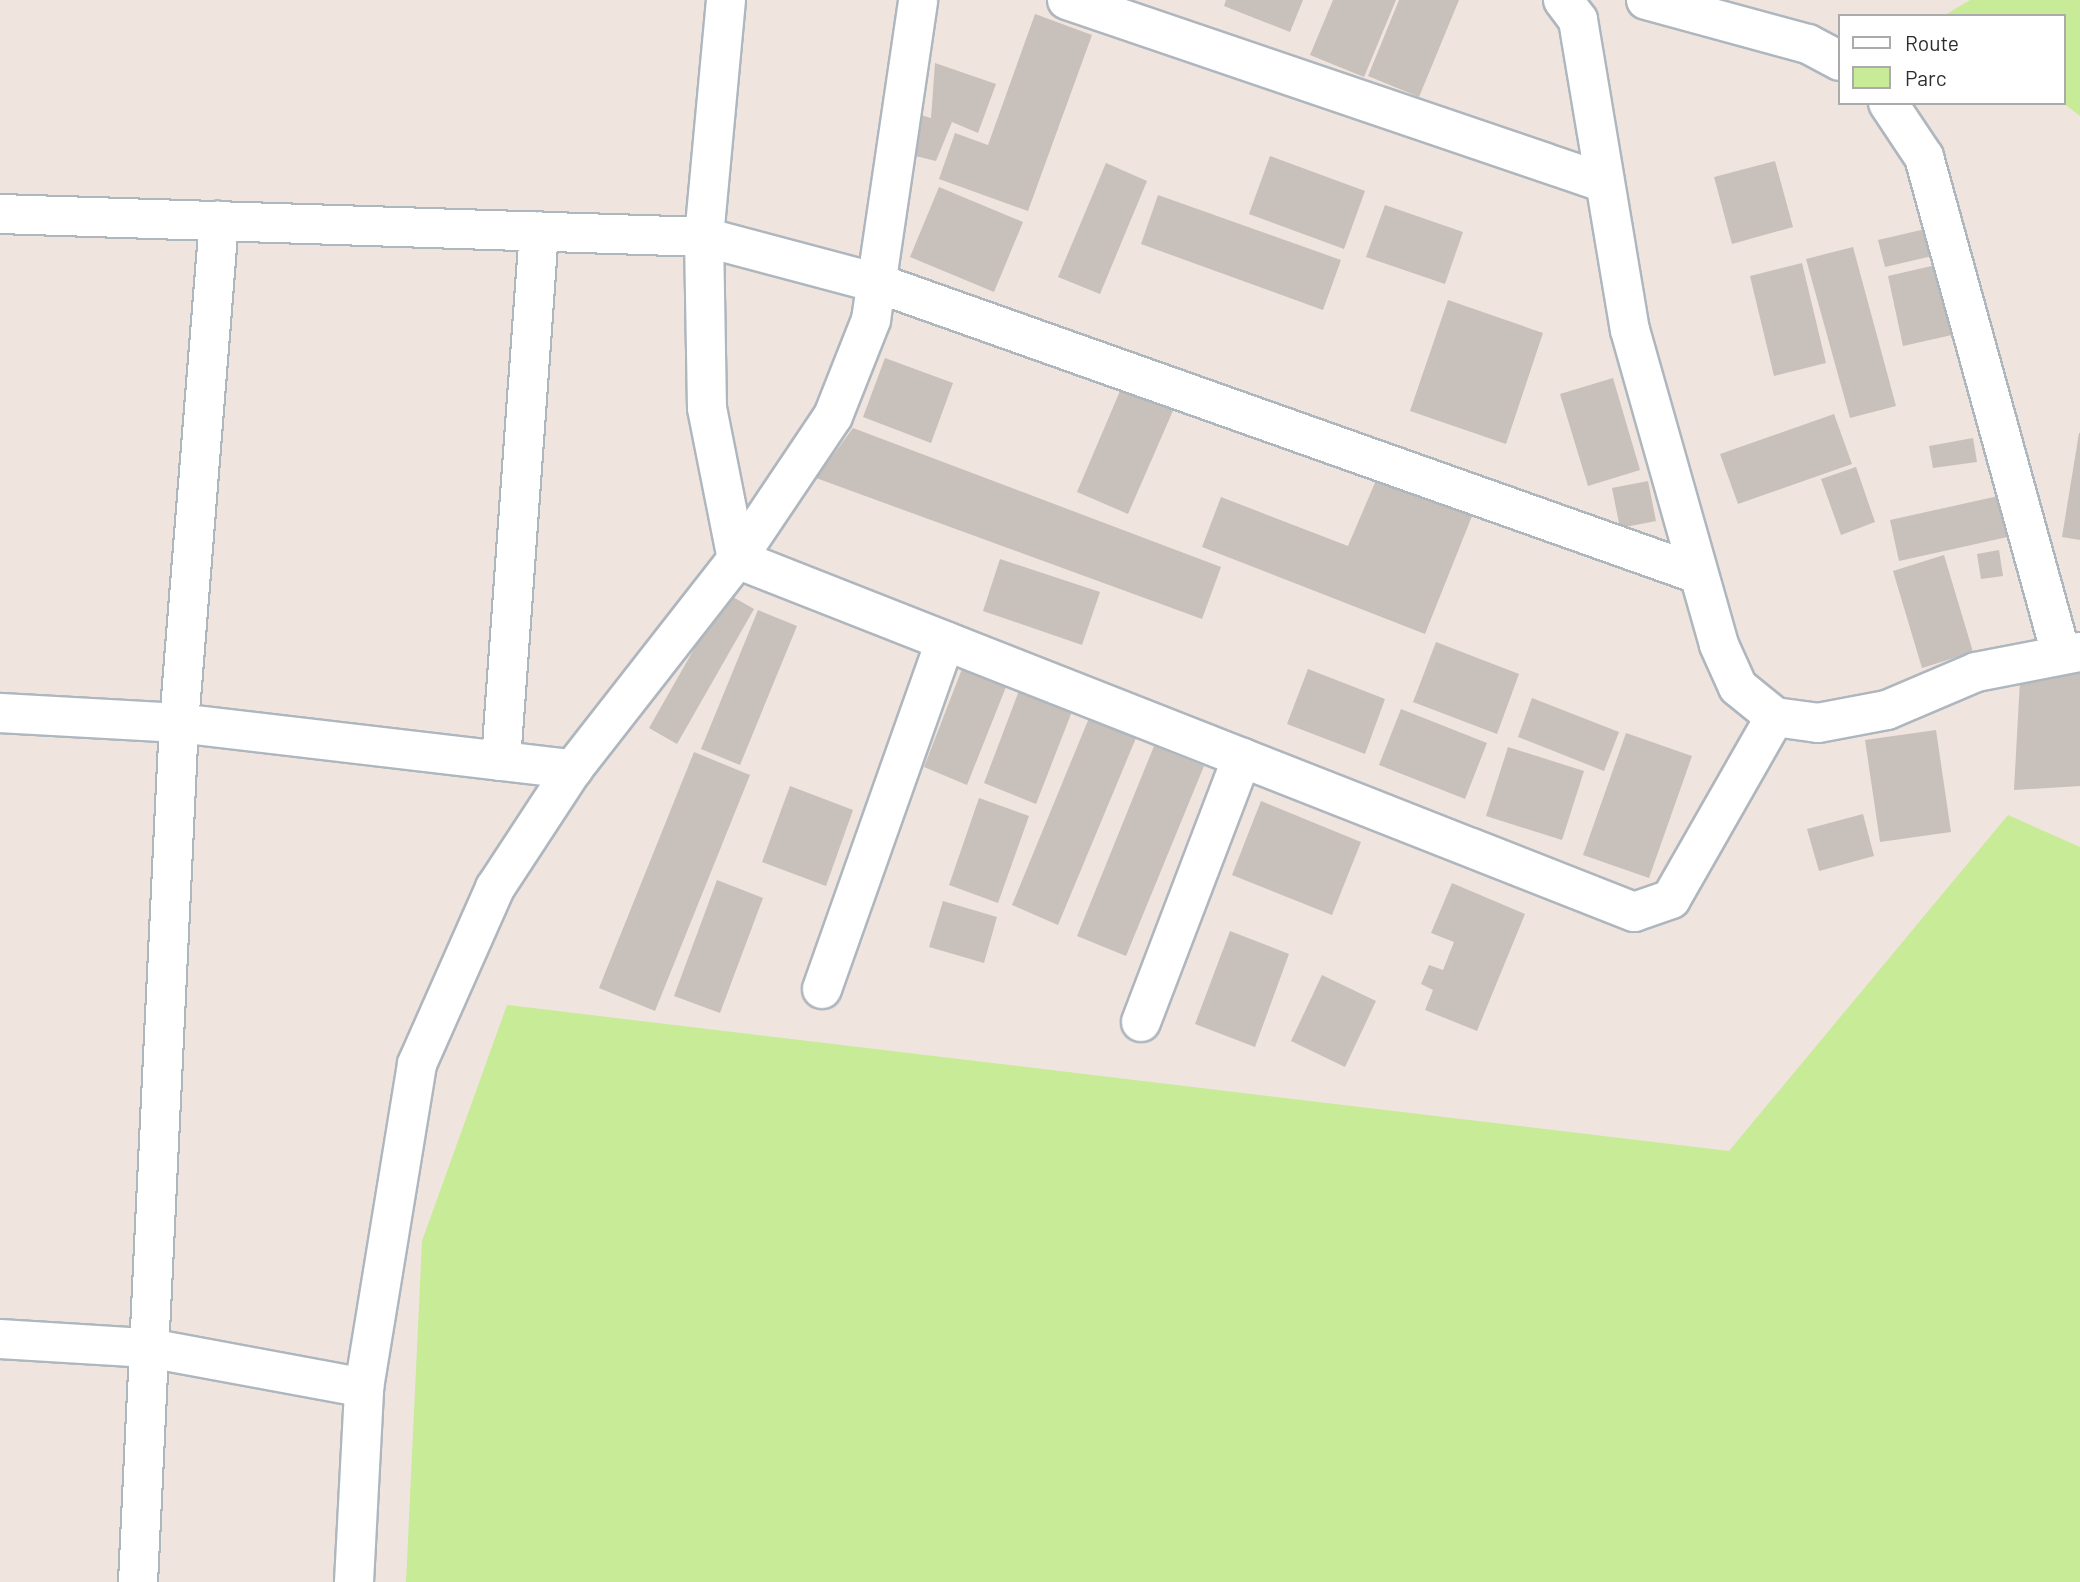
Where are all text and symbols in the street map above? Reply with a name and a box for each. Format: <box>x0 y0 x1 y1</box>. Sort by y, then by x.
legend <box>1839 14 2066 105</box>
text: Route <box>1905 30 1959 55</box>
text: Parc <box>1905 65 1947 90</box>

